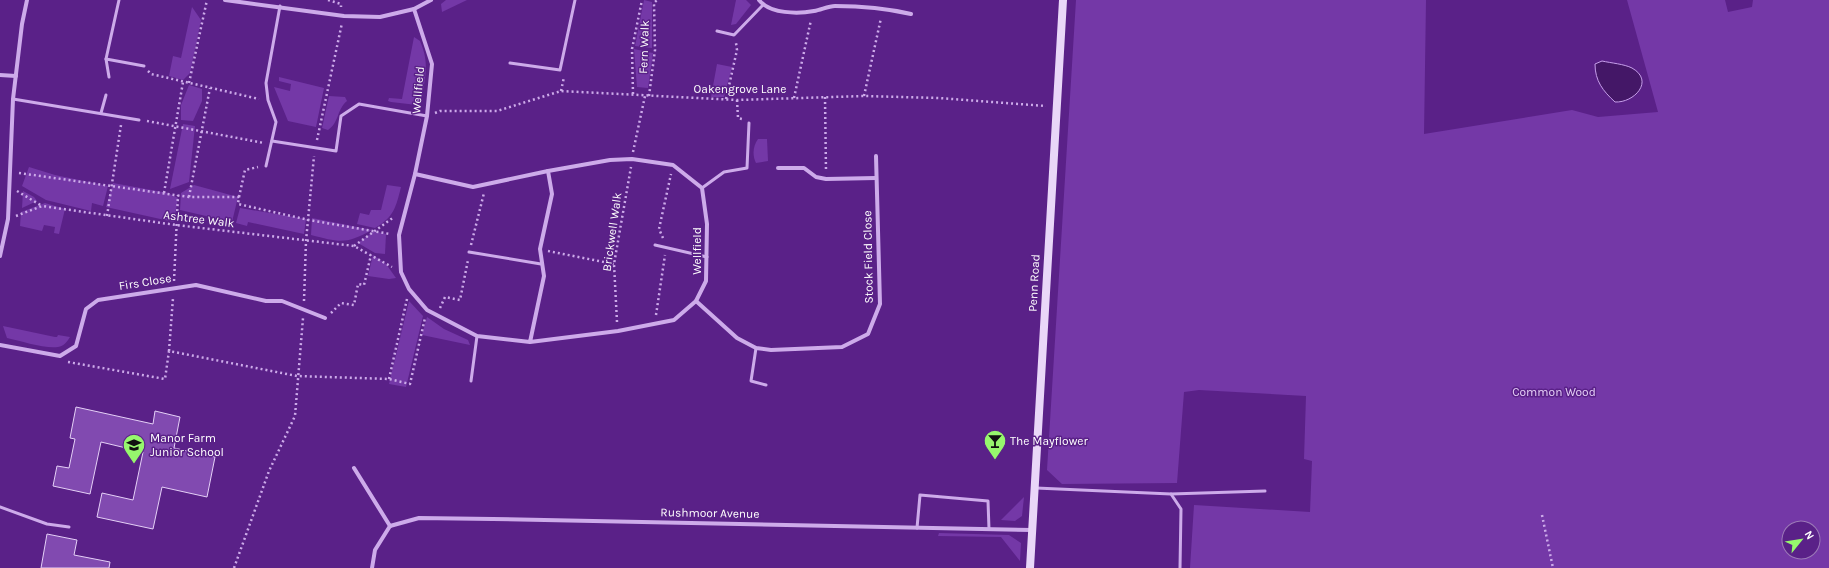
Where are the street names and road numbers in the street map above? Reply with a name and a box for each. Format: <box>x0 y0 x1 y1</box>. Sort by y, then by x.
street label: Fern Walk <box>636 20 652 74</box>
street label: Wellfield <box>409 66 427 114</box>
street label: Oakengrove Lane <box>694 82 786 96</box>
street label: Brickwell Walk <box>600 191 625 272</box>
street label: Ashtree Walk <box>163 208 236 230</box>
street label: Stock Field Close <box>860 210 876 304</box>
street label: Wellfield <box>690 227 704 275</box>
street label: Penn Road <box>1025 254 1043 312</box>
street label: Firs Close <box>118 271 172 293</box>
street label: Rushmoor Avenue <box>660 505 760 521</box>

